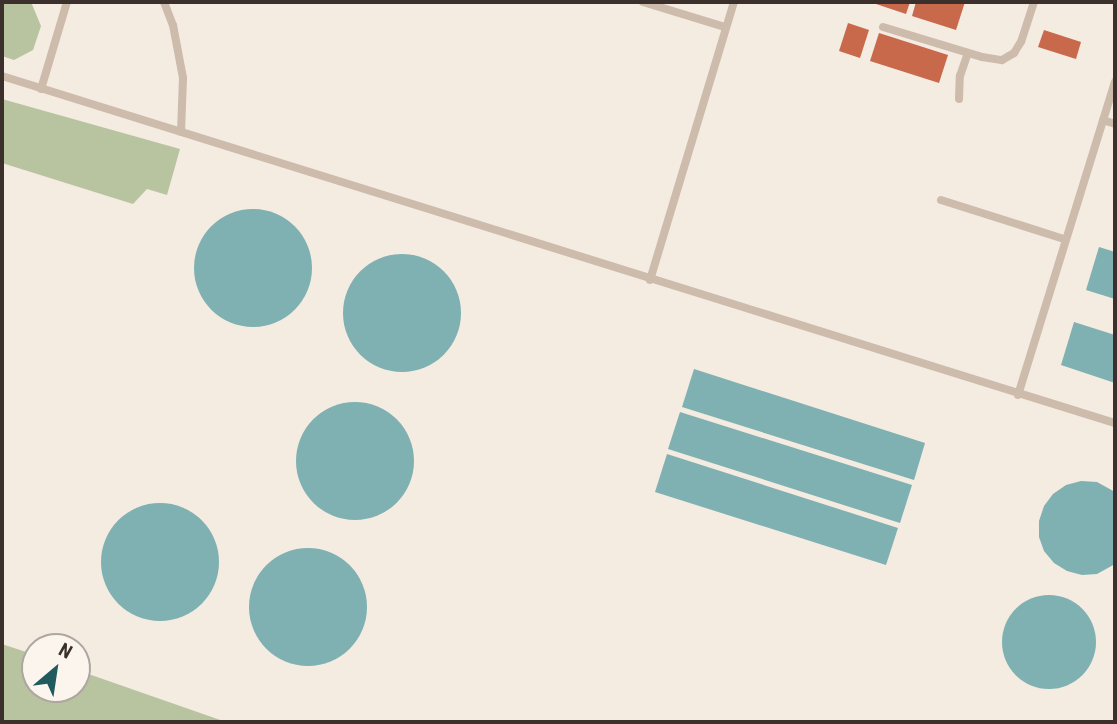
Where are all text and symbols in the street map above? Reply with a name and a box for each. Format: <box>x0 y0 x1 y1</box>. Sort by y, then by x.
north arrow <box>21 633 91 703</box>
text: N <box>55 638 76 664</box>

